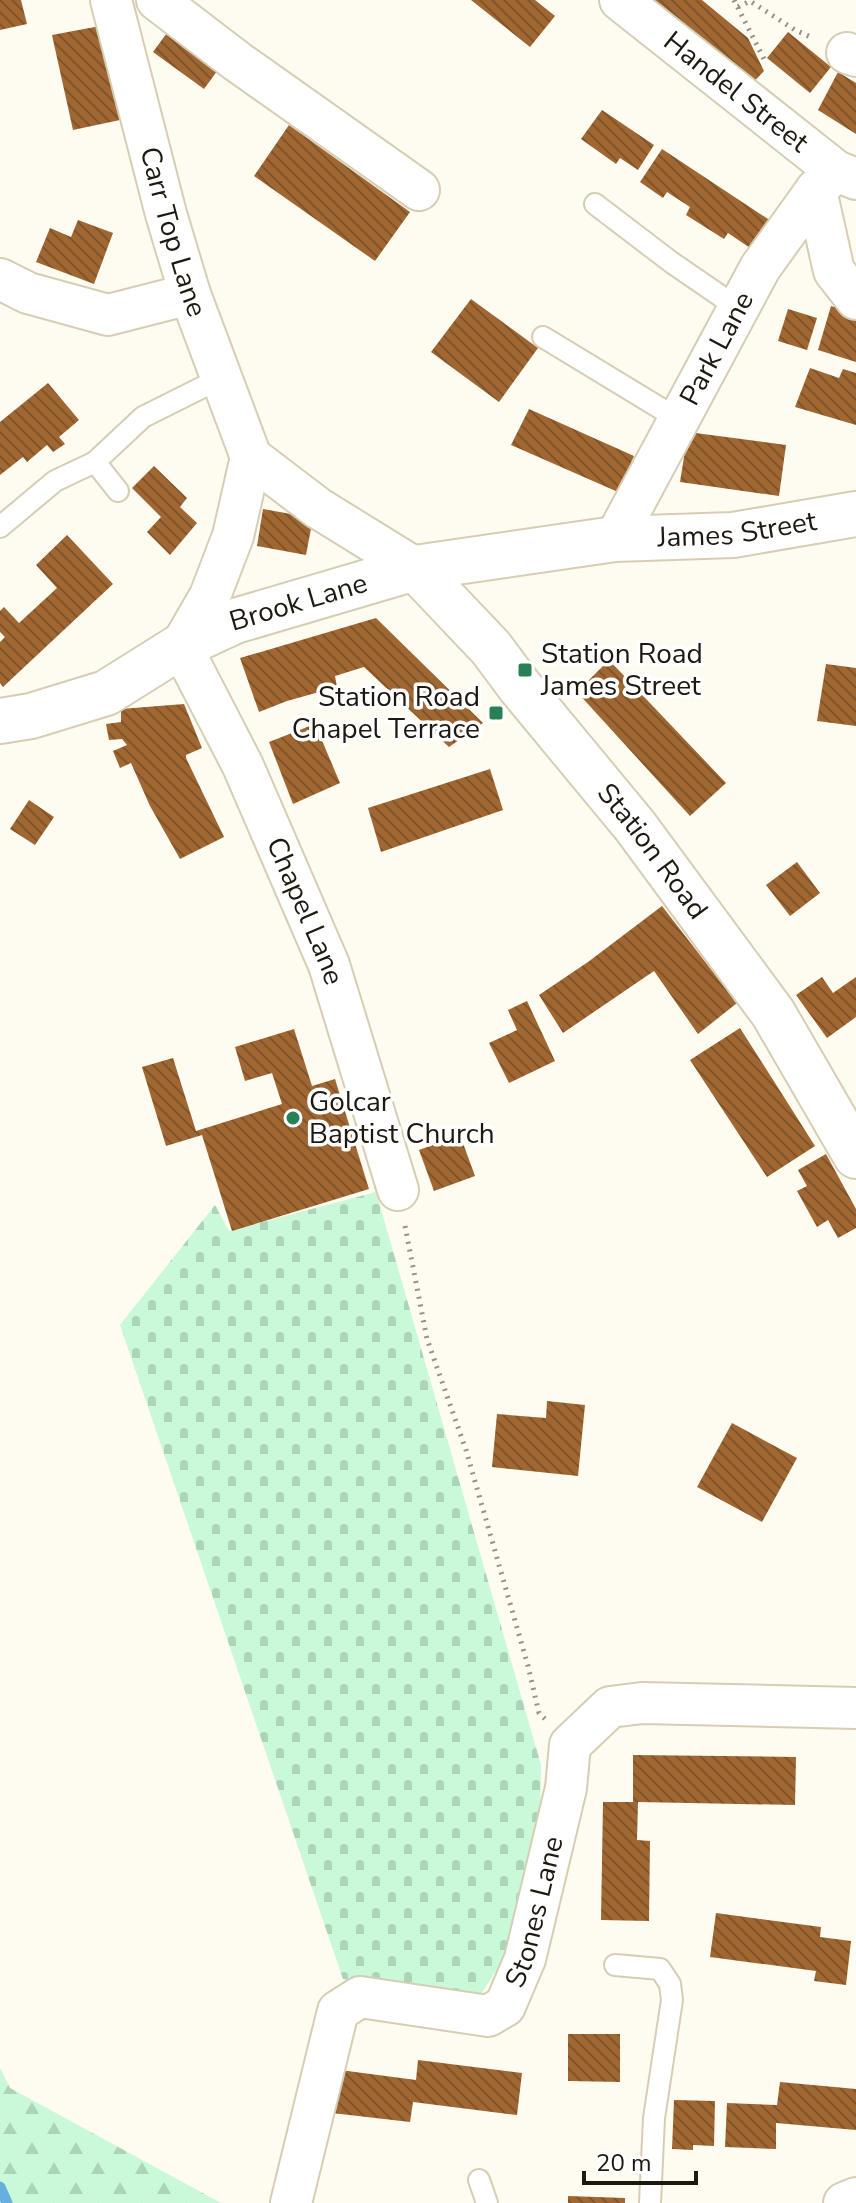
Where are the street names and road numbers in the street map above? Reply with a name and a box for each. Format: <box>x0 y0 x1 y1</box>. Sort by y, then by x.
street label: Handel Street <box>656 23 817 161</box>
street label: Carr Top Lane <box>131 143 216 322</box>
street label: Park Lane <box>671 285 763 412</box>
street label: James Street <box>656 502 819 557</box>
street label: Brook Lane <box>225 564 372 641</box>
street label: Station Road <box>588 775 717 927</box>
street label: Chapel Lane <box>257 831 353 989</box>
street label: Stones Lane <box>496 1833 573 1993</box>

